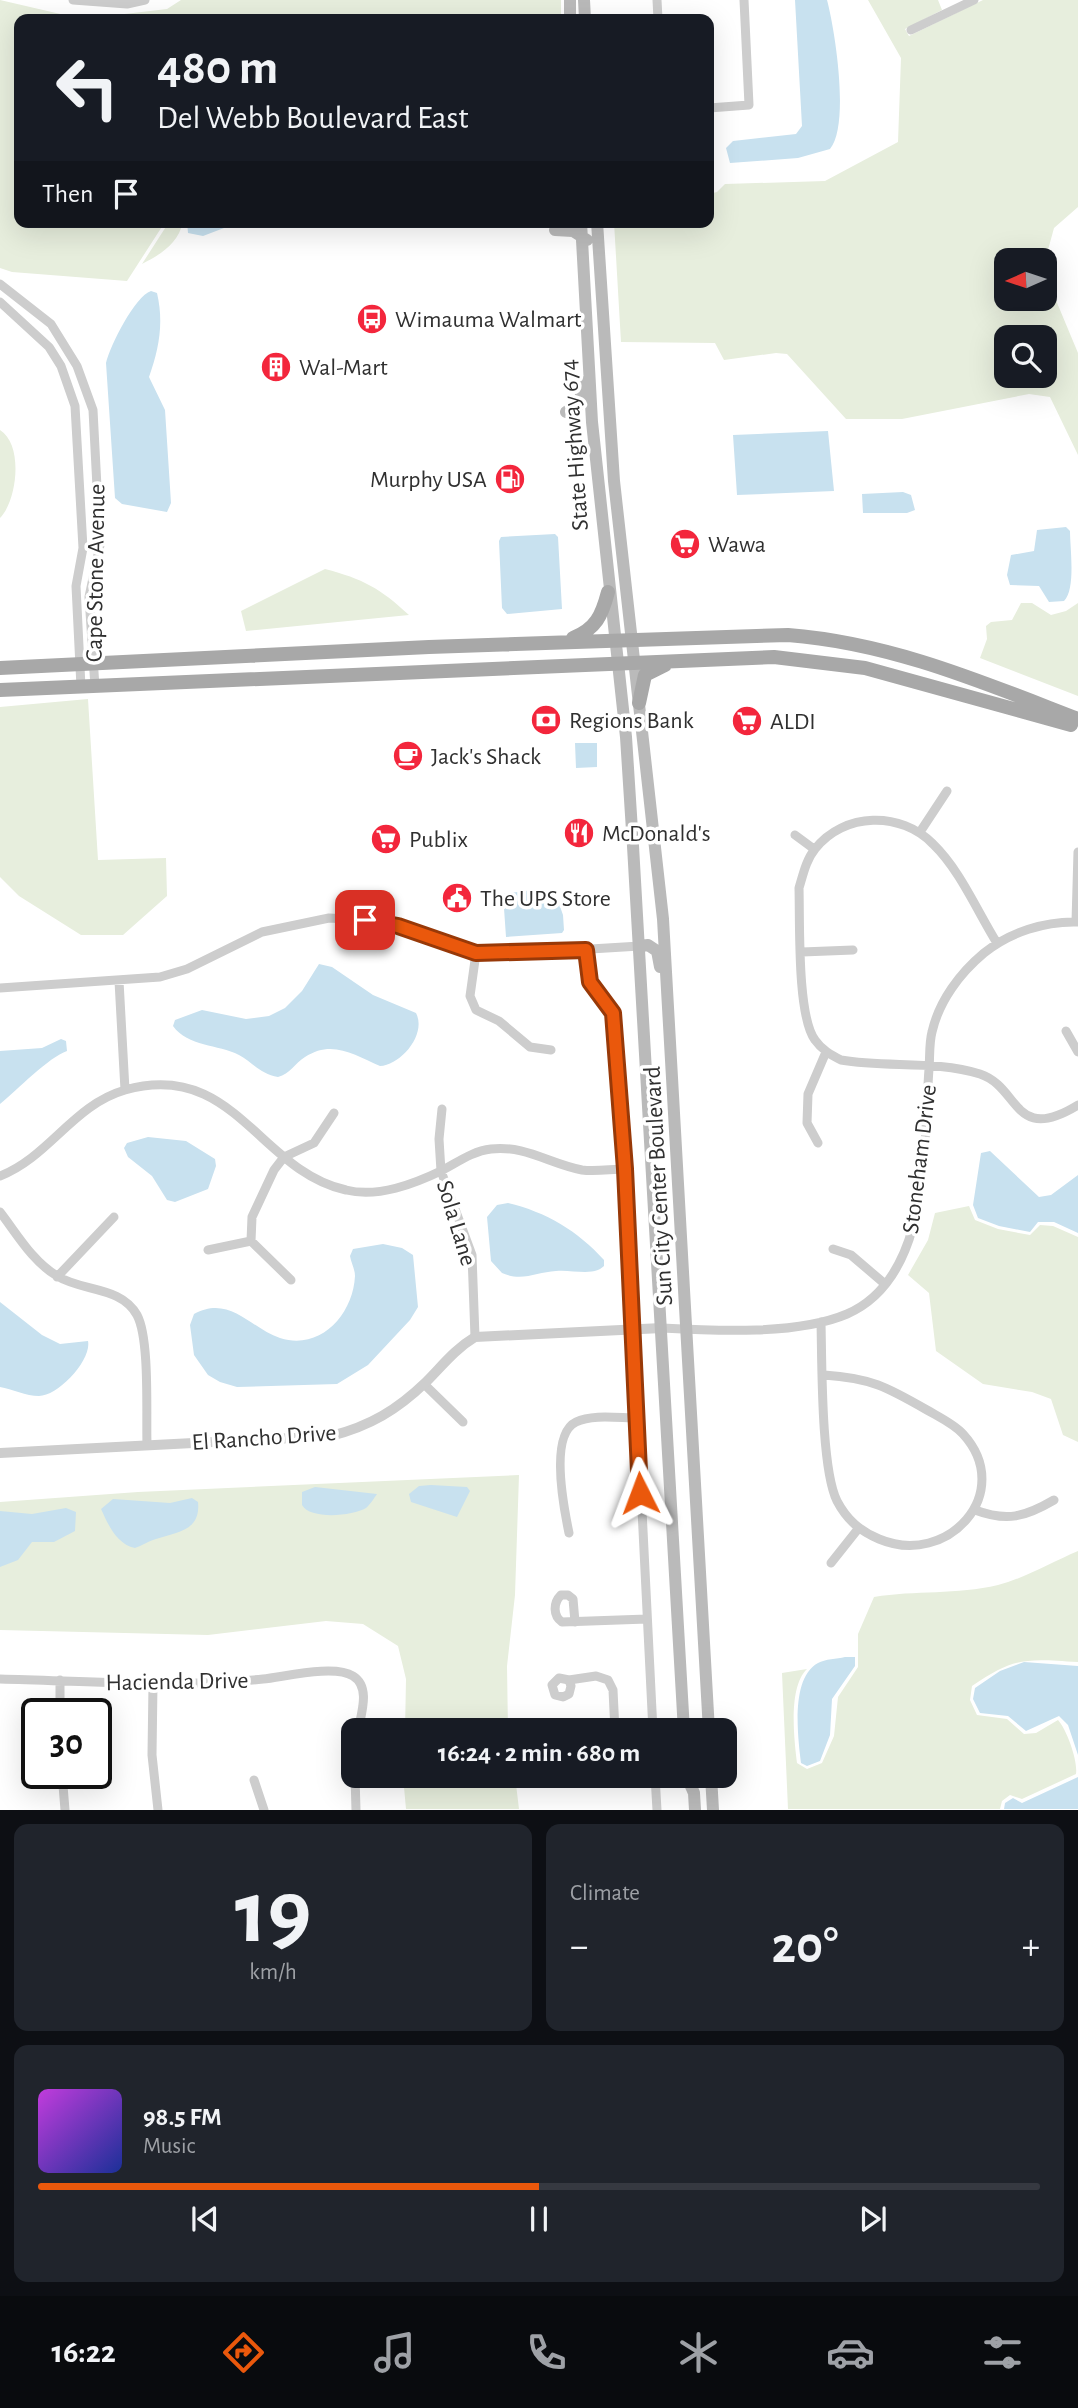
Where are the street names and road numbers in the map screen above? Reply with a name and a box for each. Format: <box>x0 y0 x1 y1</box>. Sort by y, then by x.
street label: State Highway 674 <box>557 358 593 532</box>
street label: Cape Stone Avenue <box>82 484 110 662</box>
street label: Sun City Center Boulevard <box>641 1066 677 1306</box>
street label: Stoneham Drive <box>899 1083 941 1235</box>
street label: Sola Lane <box>432 1178 480 1269</box>
street label: El Rancho Drive <box>191 1421 337 1455</box>
street label: Hacienda Drive <box>105 1669 249 1695</box>

